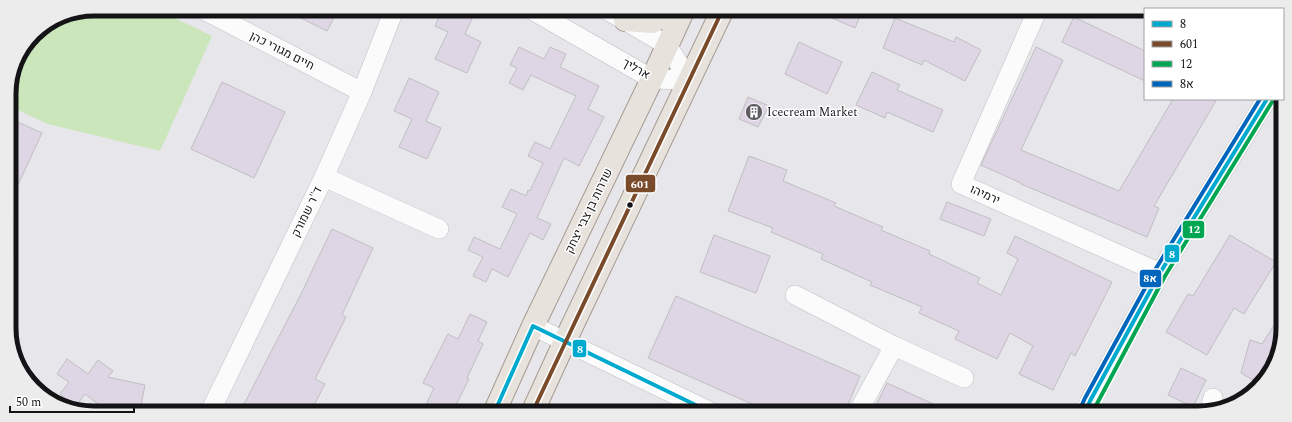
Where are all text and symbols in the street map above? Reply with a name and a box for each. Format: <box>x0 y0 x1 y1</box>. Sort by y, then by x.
legend <box>1144 8 1284 100</box>
text: 8 <box>1180 15 1186 34</box>
street label: חיים מגורי כהן <box>246 27 318 75</box>
text: 601 <box>1180 35 1198 54</box>
street label: ארליך <box>619 54 654 85</box>
text: 12 <box>1180 55 1192 74</box>
text: 8א <box>1180 75 1194 94</box>
building icon: Icecream Market <box>744 102 764 122</box>
place label: Icecream Market <box>767 103 857 122</box>
street label: שדרות בן צבי יצחק <box>560 165 618 257</box>
line badge: 601 <box>625 174 656 193</box>
text: 601 <box>631 176 649 193</box>
street label: ירמיהו <box>967 180 1003 210</box>
street label: ד"ר שמורק <box>286 183 328 241</box>
unlabelled marker <box>625 200 635 210</box>
line badge: 12 <box>1182 220 1205 239</box>
text: 12 <box>1188 221 1200 238</box>
line badge: 8 <box>1164 244 1180 263</box>
text: 8 <box>1169 246 1175 263</box>
line badge: 8א <box>1139 269 1162 288</box>
text: 8א <box>1143 270 1157 287</box>
line badge: 8 <box>572 339 587 358</box>
text: 8 <box>577 341 583 358</box>
scale bar <box>10 388 134 414</box>
text: 50 m <box>16 393 41 412</box>

